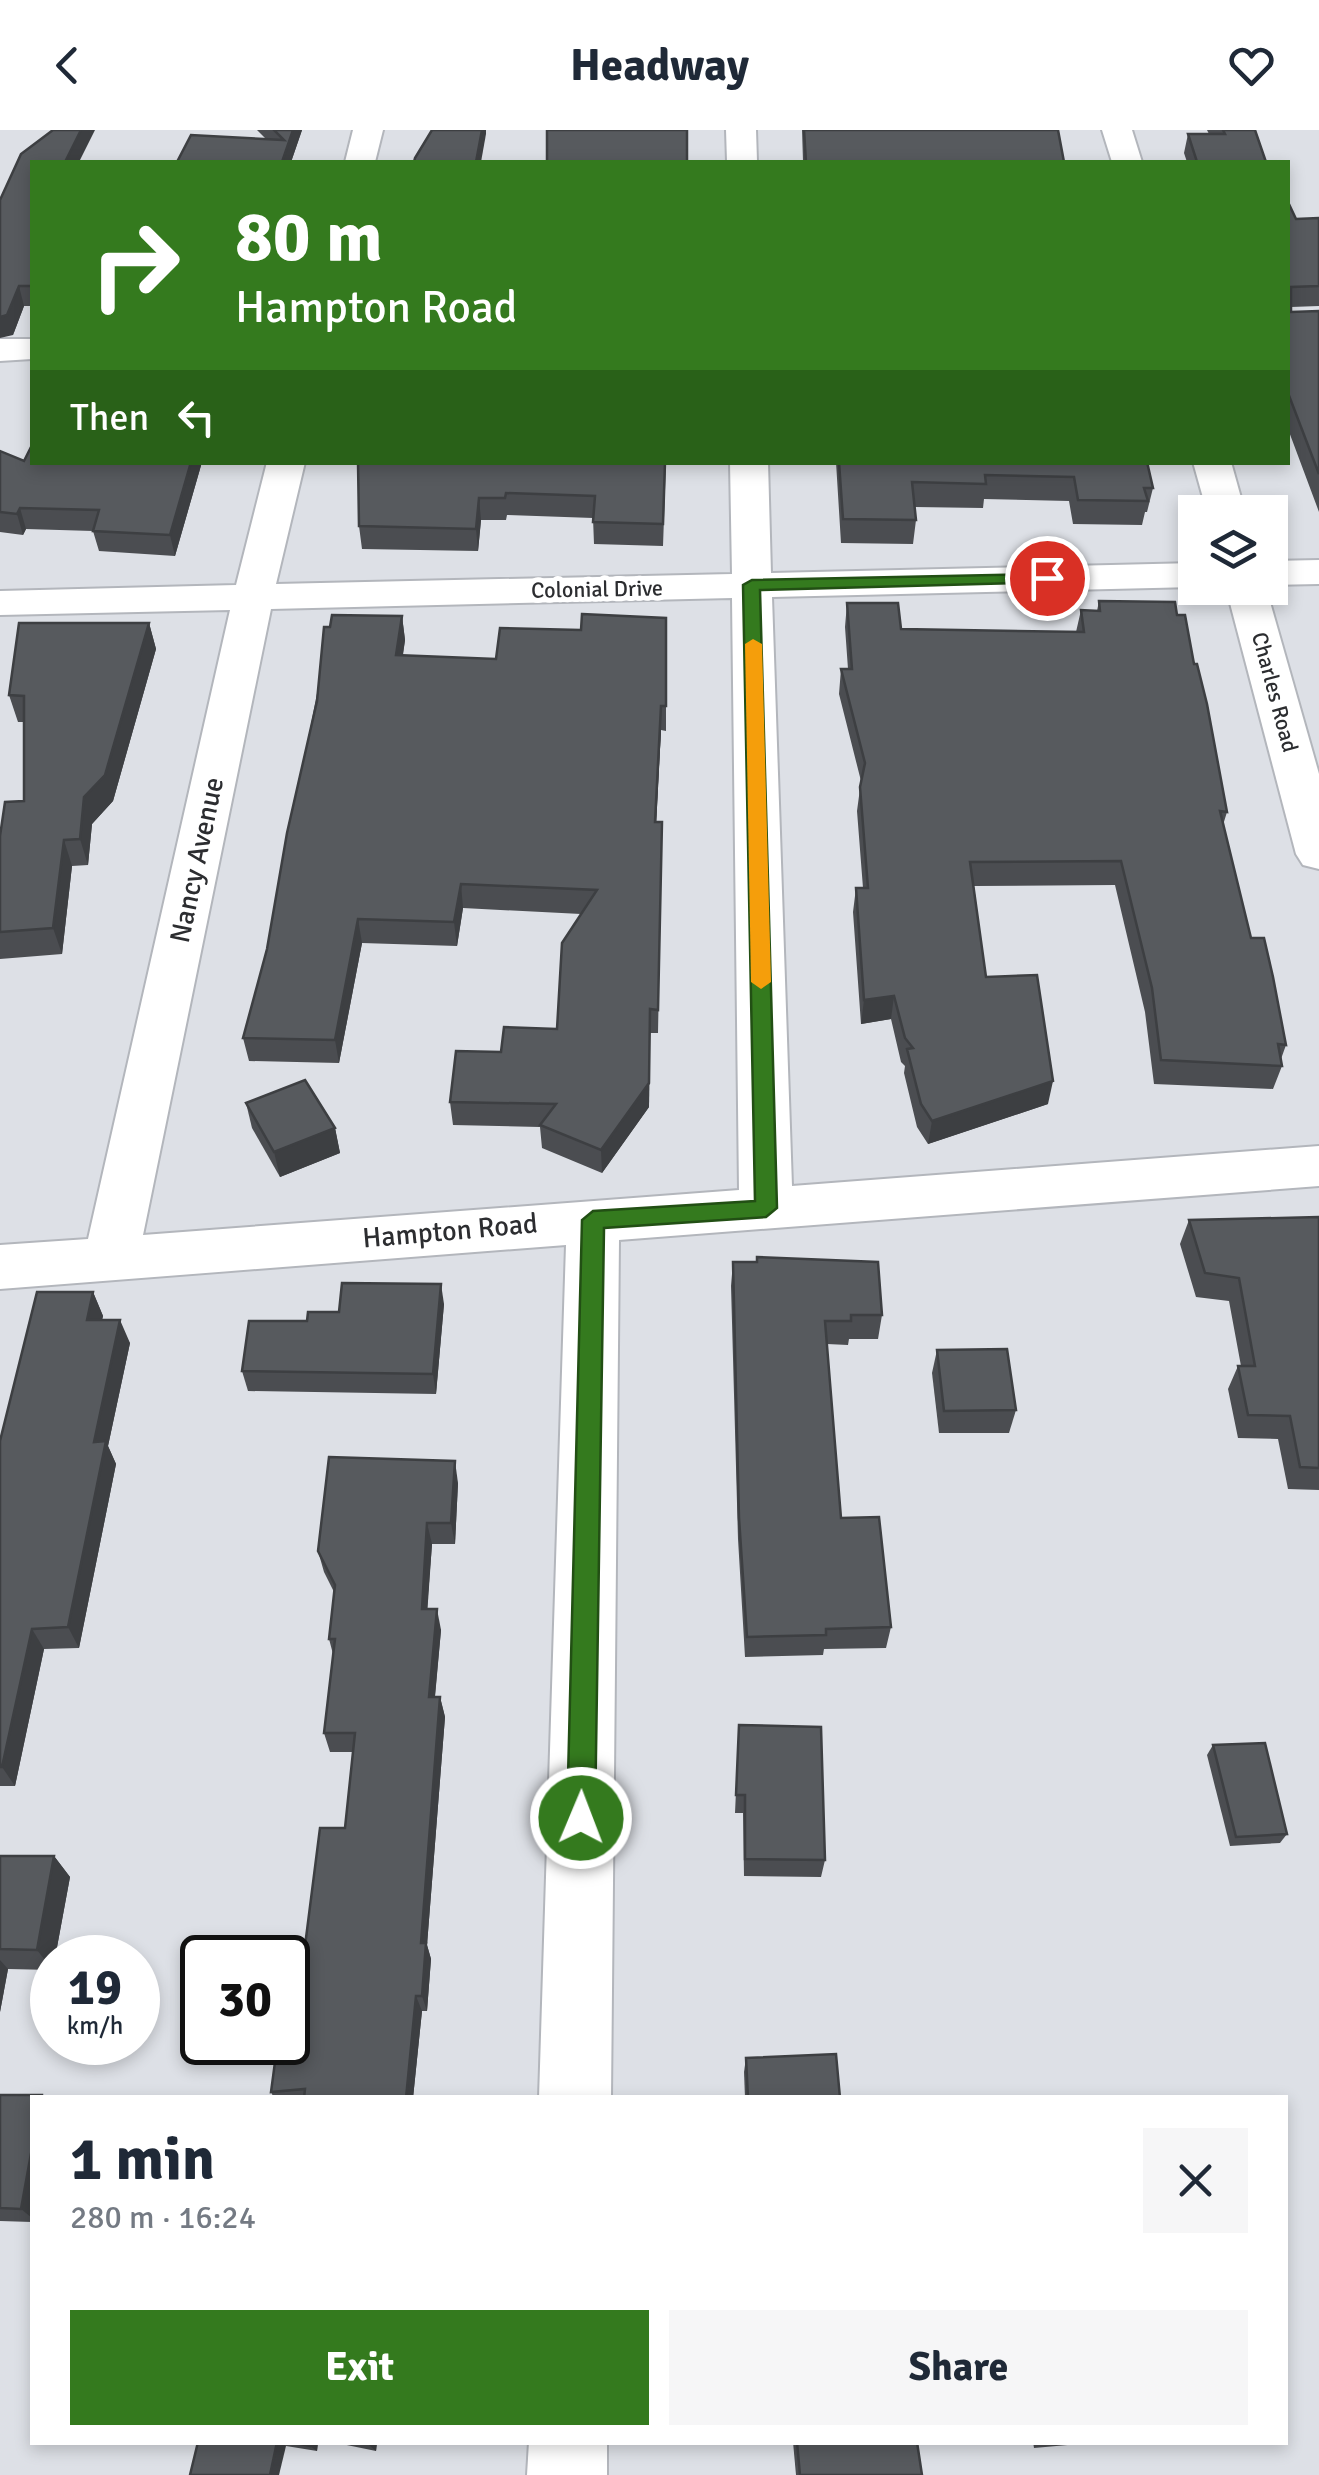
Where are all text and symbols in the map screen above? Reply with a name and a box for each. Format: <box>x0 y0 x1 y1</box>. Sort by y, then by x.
icon: back <box>40 38 95 93</box>
text: Headway <box>570 38 749 93</box>
icon: heart <box>1224 38 1279 93</box>
text: 80 m <box>235 194 383 280</box>
icon: right <box>70 200 200 330</box>
text: Hampton Road <box>235 280 517 335</box>
icon: left <box>169 390 224 445</box>
text: Then <box>70 394 149 441</box>
map controls <box>1178 495 1288 605</box>
button: layers <box>1178 495 1288 605</box>
pin <box>1005 536 1090 621</box>
icon: arrive <box>1020 551 1075 606</box>
street label: Colonial Drive <box>531 574 663 604</box>
street label: Charles Road <box>1246 629 1304 755</box>
street label: Nancy Avenue <box>163 774 231 946</box>
street label: Hampton Road <box>361 1206 539 1256</box>
position arrow <box>529 1766 633 1870</box>
speed limit sign: 30 <box>180 1935 310 2065</box>
text: 19 <box>68 1957 122 2019</box>
text: km/h <box>67 2010 123 2041</box>
text: 1 min <box>70 2123 215 2197</box>
button: close <box>1143 2128 1248 2233</box>
text: 280 m · 16:24 <box>70 2198 256 2237</box>
button: Exit <box>70 2310 649 2425</box>
button: Share <box>669 2310 1248 2425</box>

